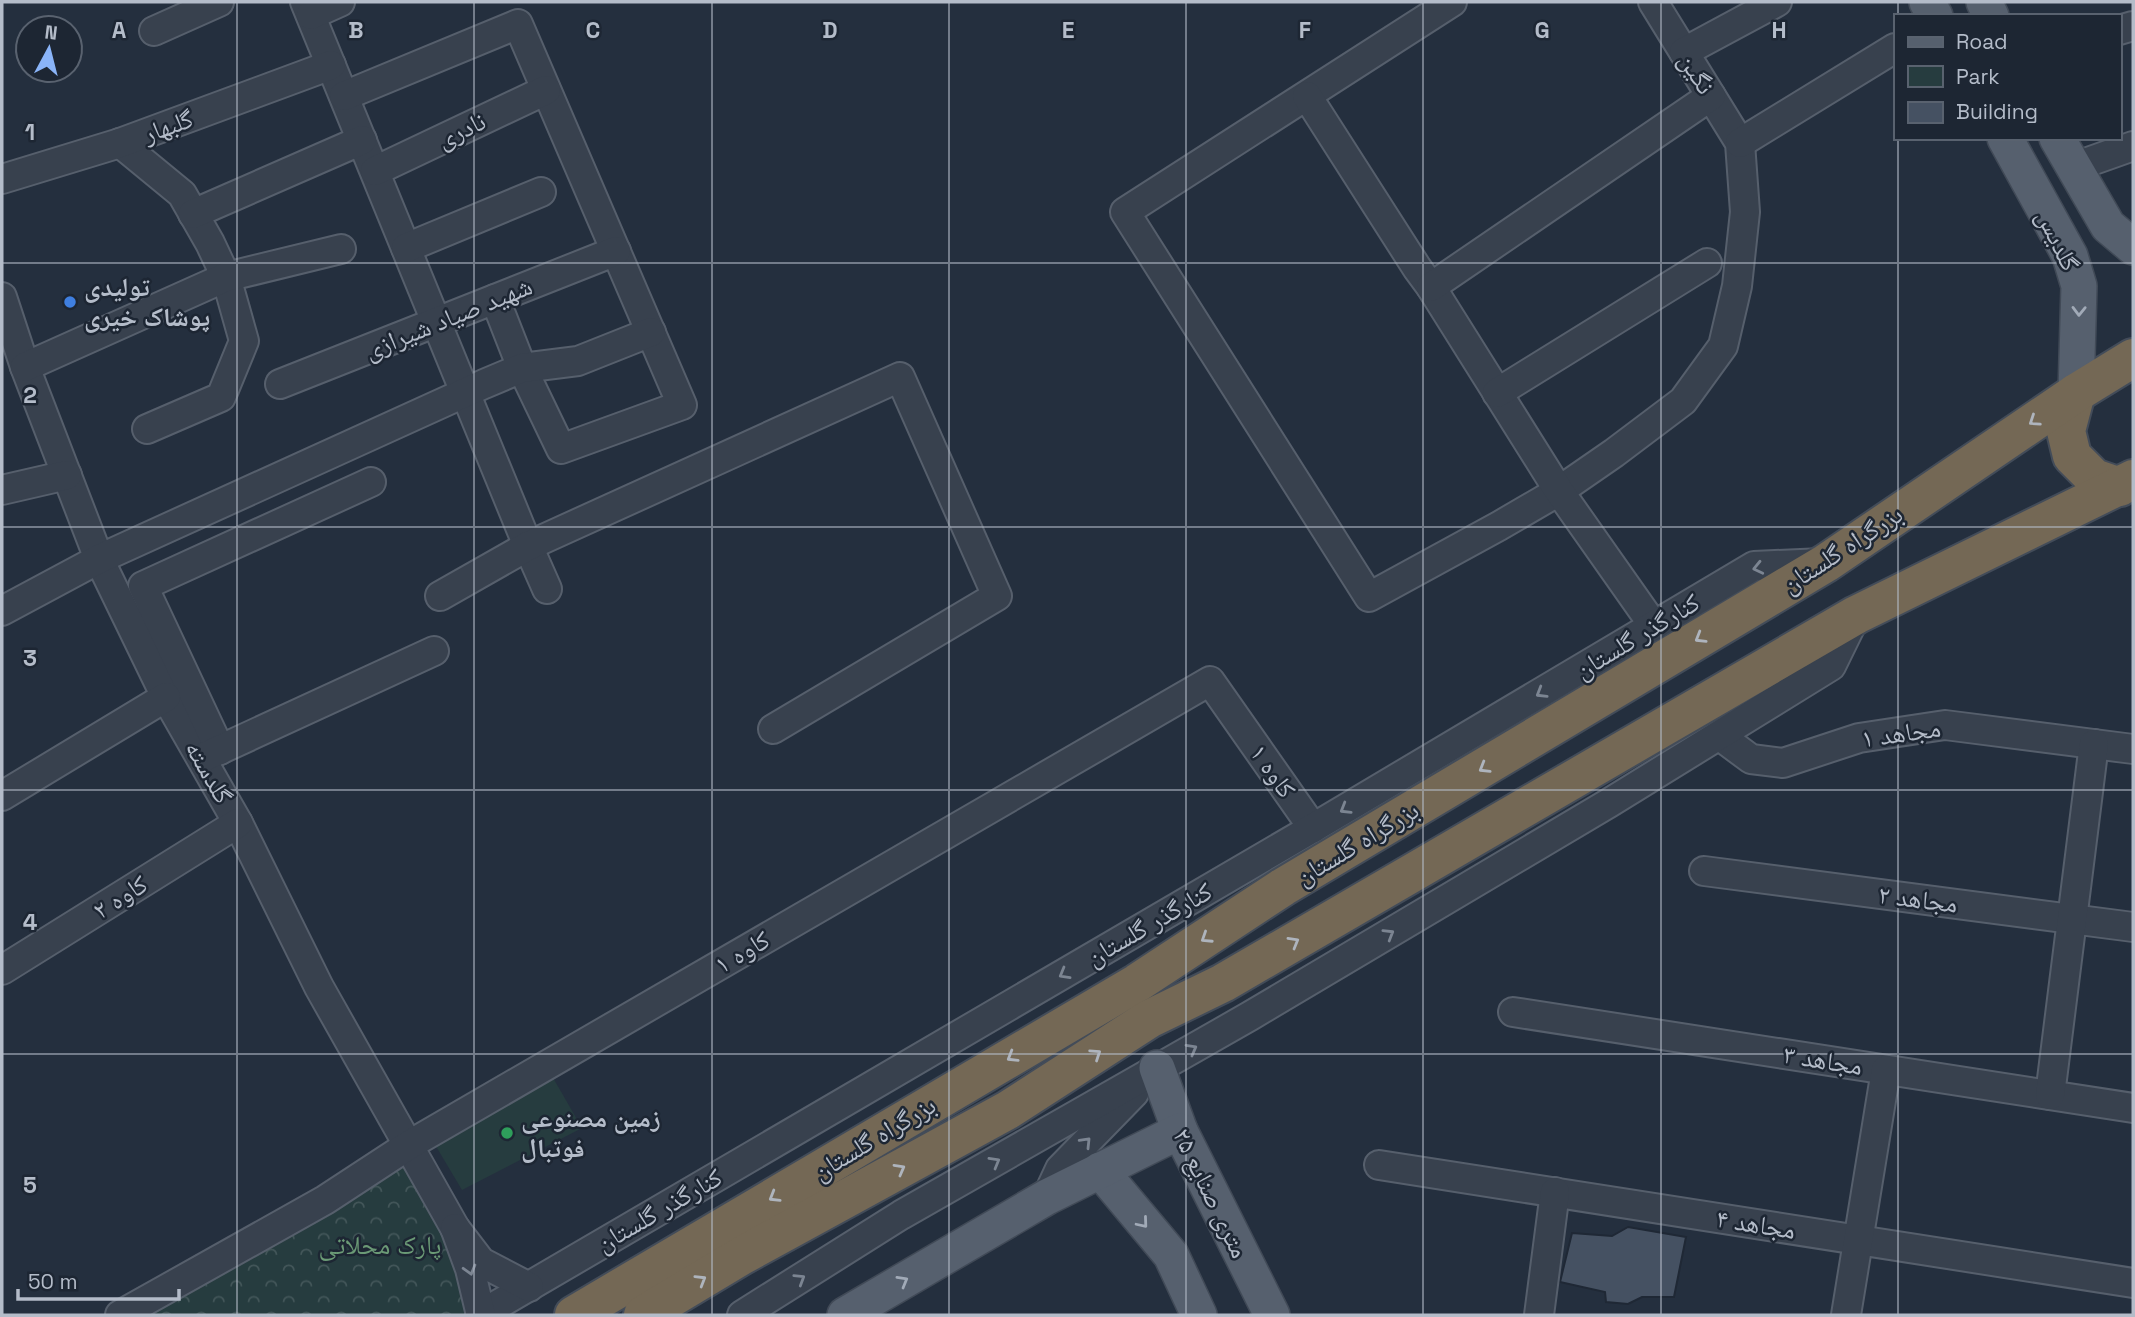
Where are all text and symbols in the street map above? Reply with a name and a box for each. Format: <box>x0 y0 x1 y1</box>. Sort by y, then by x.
north arrow <box>14 14 84 84</box>
legend <box>1894 14 2121 140</box>
text: A <box>112 15 127 45</box>
text: B <box>348 15 364 45</box>
text: C <box>586 15 600 45</box>
text: D <box>822 15 838 45</box>
text: E <box>1062 15 1074 45</box>
text: F <box>1299 15 1311 45</box>
text: G <box>1534 15 1550 45</box>
text: H <box>1771 15 1787 45</box>
text: N <box>43 19 59 46</box>
text: Road <box>1956 28 2008 55</box>
street label: نگین <box>1671 45 1723 101</box>
text: Park <box>1956 63 2000 90</box>
text: Building <box>1956 98 2038 125</box>
street label: گلبهار <box>137 101 198 151</box>
street label: نادری <box>431 104 491 156</box>
text: 1 <box>25 117 35 147</box>
street label: گلدیس <box>2029 203 2088 277</box>
street label: شهید صیاد شیرازی <box>359 269 537 367</box>
place label: تولیدی پوشاک خیری <box>84 270 210 334</box>
marker: تولیدی پوشاک خیری <box>62 294 78 310</box>
one-way arrow <box>2071 306 2087 317</box>
text: 2 <box>23 380 37 410</box>
one-way arrow <box>2029 413 2042 425</box>
street label: بزرگراه گلستان <box>1775 497 1909 601</box>
one-way arrow <box>1753 560 1765 575</box>
street label: کنارگذر گلستان <box>1568 585 1706 687</box>
one-way arrow <box>1694 630 1707 643</box>
text: 3 <box>23 643 37 673</box>
one-way arrow <box>1535 685 1548 698</box>
street label: ۱ مجاهد <box>1859 711 1943 755</box>
street label: گلدسته <box>177 734 241 810</box>
street label: کاوه ۱ <box>1242 737 1304 805</box>
one-way arrow <box>1478 759 1491 772</box>
street label: بزرگراه گلستان <box>1289 793 1425 893</box>
one-way arrow <box>1339 801 1352 814</box>
street label: کاوه ۲ <box>86 867 154 927</box>
street label: کنارگذر گلستان <box>1080 874 1218 974</box>
street label: مجاهد ۲ <box>1876 877 1960 921</box>
text: 4 <box>23 907 38 937</box>
street label: کاوه ۱ <box>708 923 776 981</box>
one-way arrow <box>1381 929 1394 942</box>
one-way arrow <box>1200 930 1213 943</box>
one-way arrow <box>1286 937 1299 950</box>
one-way arrow <box>1059 965 1072 978</box>
street label: مجاهد ۳ <box>1781 1037 1865 1083</box>
one-way arrow <box>1185 1044 1198 1057</box>
one-way arrow <box>1006 1049 1019 1062</box>
one-way arrow <box>1088 1050 1101 1063</box>
street label: بزرگراه گلستان <box>806 1088 942 1188</box>
place label: زمین مصنوعی فوتبال <box>521 1101 661 1165</box>
street label: ۲۵ متری صنایع <box>1165 1122 1257 1264</box>
marker: زمین مصنوعی فوتبال <box>499 1125 515 1141</box>
one-way arrow <box>1078 1137 1091 1150</box>
one-way arrow <box>987 1157 1000 1170</box>
street label: کنارگذر گلستان <box>590 1160 728 1260</box>
one-way arrow <box>893 1164 905 1177</box>
text: 5 <box>23 1170 37 1200</box>
one-way arrow <box>768 1189 781 1202</box>
street label: مجاهد ۴ <box>1714 1201 1798 1247</box>
one-way arrow <box>1135 1215 1148 1227</box>
park label: پارک محلاتی <box>319 1228 441 1262</box>
scale bar <box>18 1258 178 1302</box>
one-way arrow <box>461 1264 476 1276</box>
text: 50 m <box>28 1268 78 1295</box>
one-way arrow <box>792 1274 805 1287</box>
one-way arrow <box>694 1275 707 1288</box>
one-way arrow <box>896 1276 909 1289</box>

